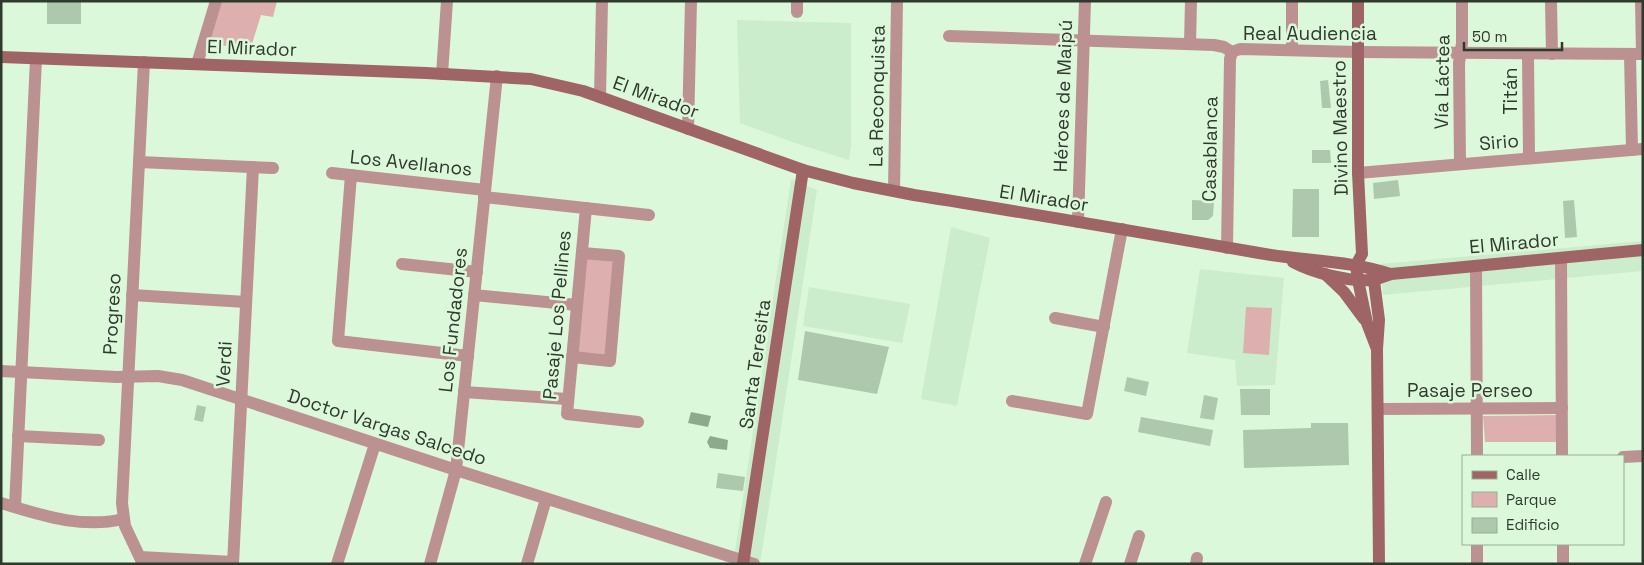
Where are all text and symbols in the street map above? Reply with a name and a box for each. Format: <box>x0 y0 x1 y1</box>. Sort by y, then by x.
street label: Héroes de Maipú <box>1048 19 1078 173</box>
scale bar <box>1464 20 1562 52</box>
street label: Real Audiencia <box>1243 21 1377 46</box>
street label: La Reconquista <box>863 25 891 167</box>
text: 50 m <box>1472 27 1507 46</box>
street label: El Mirador <box>207 34 297 62</box>
street label: Vía Láctea <box>1429 34 1455 130</box>
street label: Divino Maestro <box>1326 60 1354 196</box>
street label: Titán <box>1498 68 1523 114</box>
street label: El Mirador <box>609 70 703 124</box>
street label: Casablanca <box>1197 96 1223 202</box>
street label: Sirio <box>1478 128 1520 156</box>
street label: Los Avellanos <box>348 144 474 182</box>
street label: El Mirador <box>998 179 1090 217</box>
street label: El Mirador <box>1468 227 1560 259</box>
street label: Pasaje Los Pellines <box>537 229 577 401</box>
street label: Los Fundadores <box>433 246 473 394</box>
street label: Progreso <box>97 272 127 356</box>
street label: Santa Teresita <box>734 297 776 431</box>
street label: Verdi <box>210 340 238 388</box>
street label: Pasaje Perseo <box>1407 378 1533 403</box>
street label: Doctor Vargas Salcedo <box>284 383 490 471</box>
legend <box>1462 455 1624 545</box>
text: Calle <box>1506 465 1541 484</box>
text: Parque <box>1506 490 1557 509</box>
text: Edificio <box>1506 515 1560 534</box>

